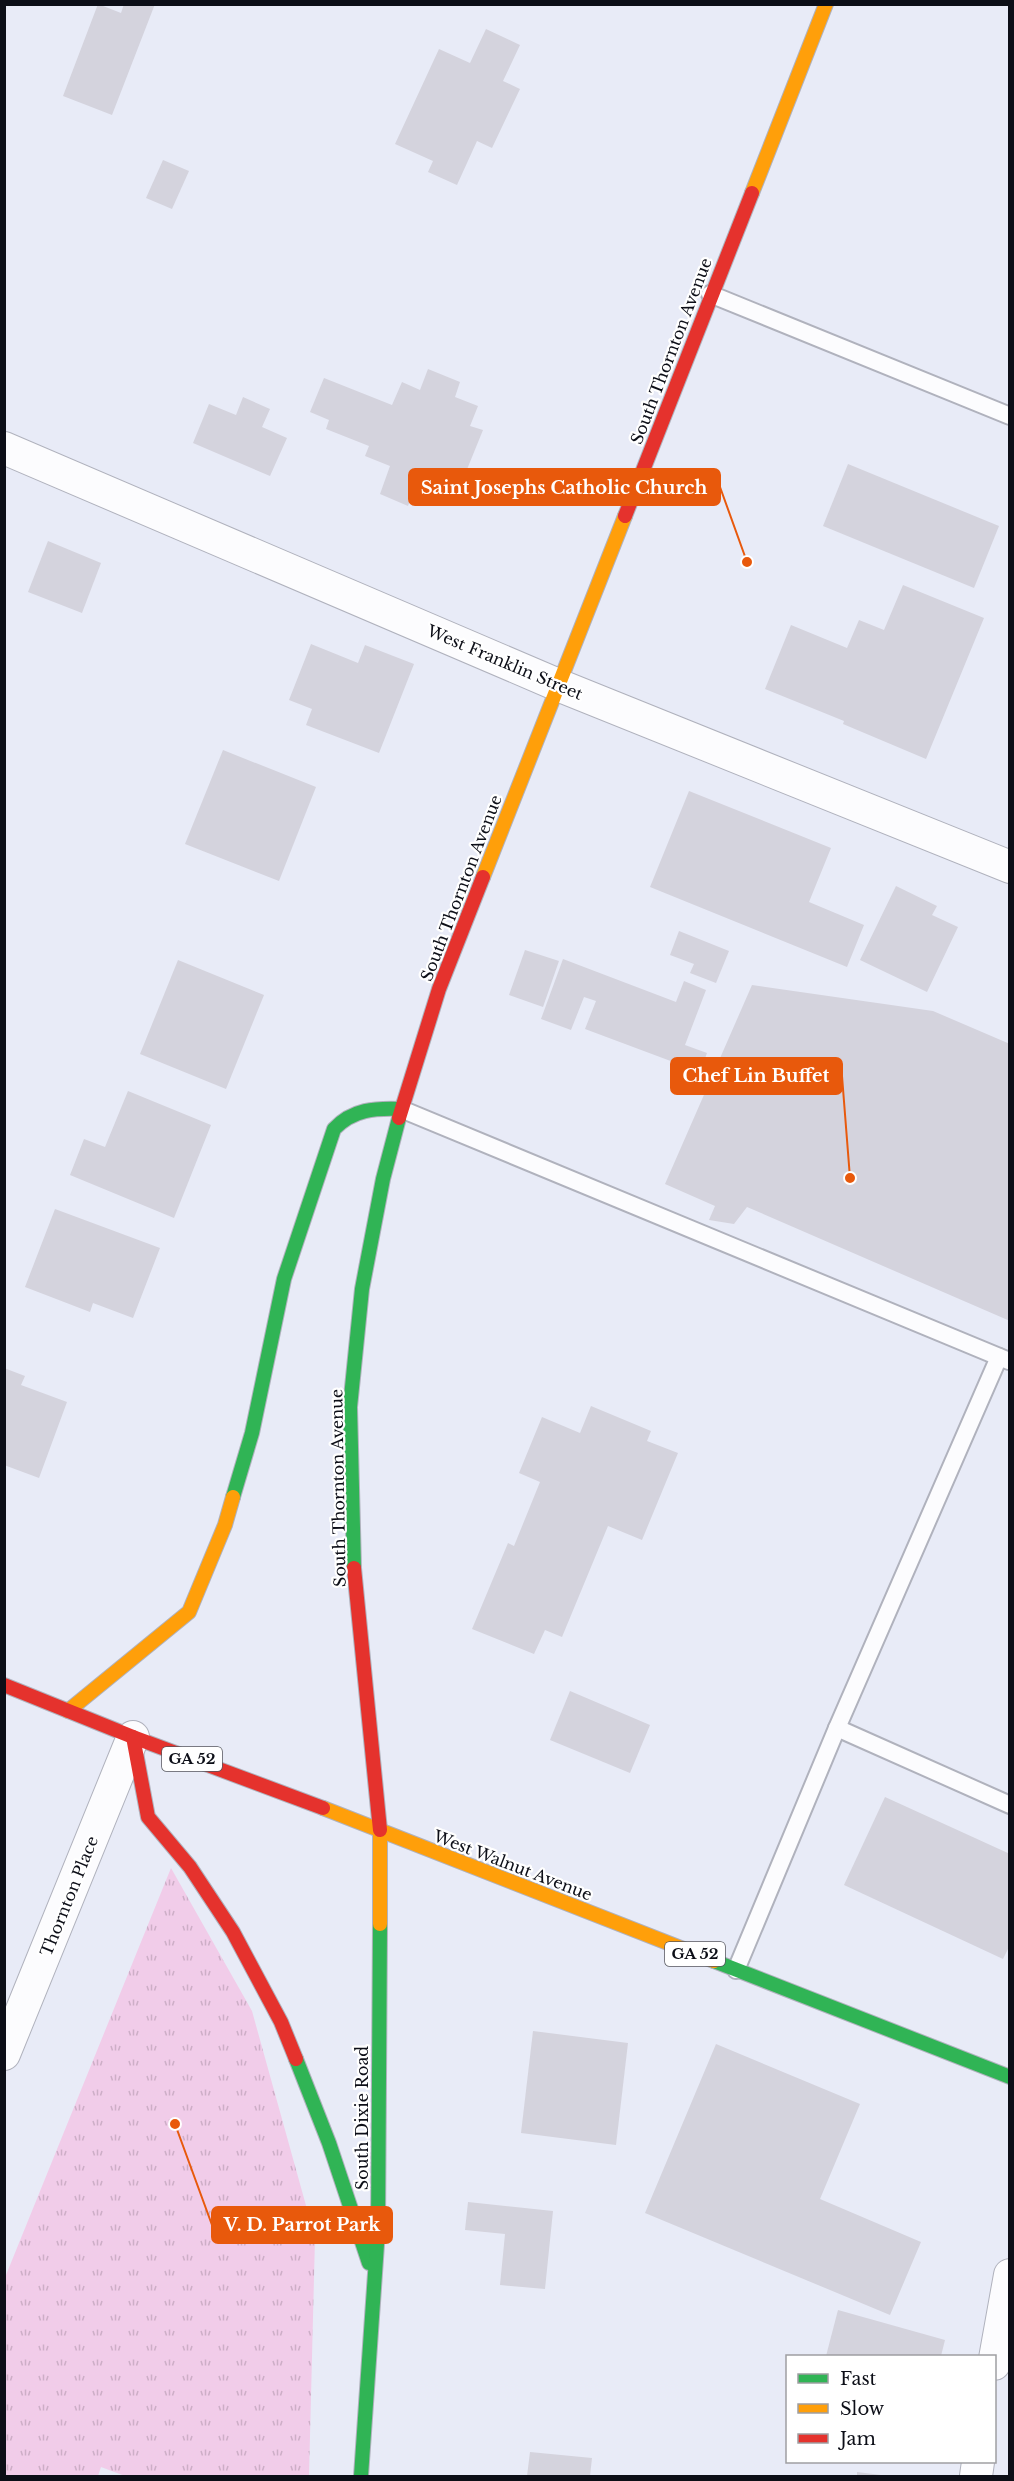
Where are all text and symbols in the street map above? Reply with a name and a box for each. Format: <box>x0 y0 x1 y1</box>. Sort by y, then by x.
street label: South Thornton Avenue <box>626 255 716 447</box>
callout: Saint Josephs Catholic Church <box>409 469 720 505</box>
text: Saint Josephs Catholic Church <box>421 477 708 499</box>
street label: West Franklin Street <box>423 620 586 704</box>
street label: South Thornton Avenue <box>416 792 506 984</box>
callout: Chef Lin Buffet <box>671 1058 842 1094</box>
text: Chef Lin Buffet <box>683 1065 830 1087</box>
street label: South Thornton Avenue <box>326 1389 350 1587</box>
road number: GA 52 <box>162 1747 222 1771</box>
street label: West Walnut Avenue <box>430 1825 595 1904</box>
street label: Thornton Place <box>36 1833 102 1959</box>
road number: GA 52 <box>665 1942 725 1966</box>
street label: South Dixie Road <box>352 2046 372 2190</box>
callout: V. D. Parrot Park <box>212 2207 392 2243</box>
text: V. D. Parrot Park <box>223 2214 381 2236</box>
legend <box>786 2355 996 2463</box>
text: Fast <box>840 2368 877 2390</box>
text: Slow <box>840 2398 885 2420</box>
text: Jam <box>838 2428 876 2450</box>

